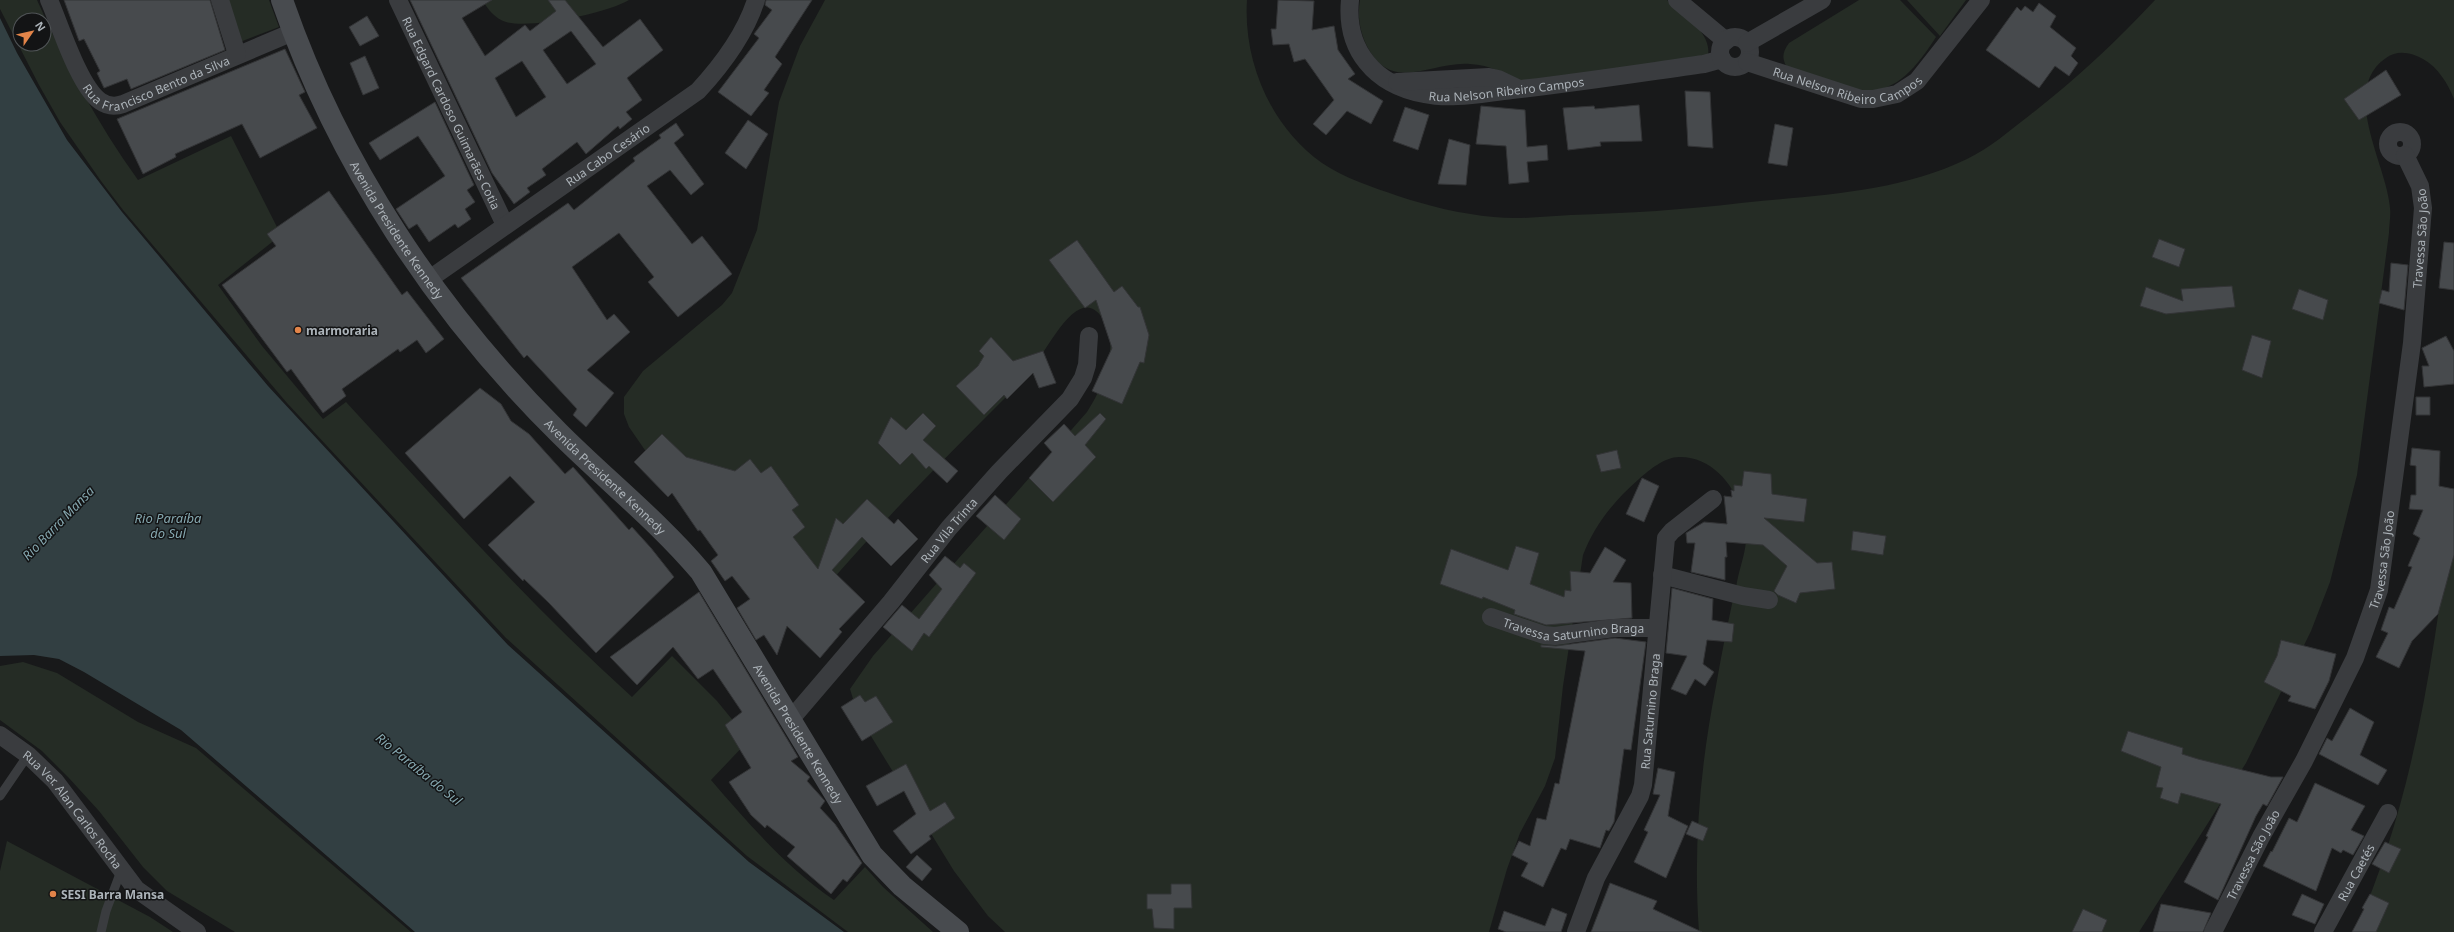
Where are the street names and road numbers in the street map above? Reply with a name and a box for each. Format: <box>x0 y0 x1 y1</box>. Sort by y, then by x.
street label: Rua Edgard Cardoso Guimarães Cotia <box>399 14 505 212</box>
street label: Rua Francisco Bento da Silva <box>79 51 232 114</box>
street label: Rua Nelson Ribeiro Campos <box>1767 61 1923 81</box>
street label: Rua Nelson Ribeiro Campos <box>1428 73 1586 105</box>
street label: Rua Cabo Cesário <box>562 119 653 190</box>
street label: Avenida Presidente Kennedy <box>346 158 448 303</box>
street label: Travessa São João <box>2408 187 2432 289</box>
street label: Avenida Presidente Kennedy <box>541 415 670 539</box>
street label: Rua Vila Trinta <box>916 494 981 567</box>
street label: Travessa São João <box>2364 509 2398 612</box>
street label: Travessa Saturnino Braga <box>1501 613 1644 645</box>
street label: Rua Saturnino Braga <box>1636 653 1664 770</box>
street label: Avenida Presidente Kennedy <box>750 660 848 808</box>
street label: Rua Ver. Alan Carlos Rocha <box>20 746 126 872</box>
street label: Travessa São João <box>2222 806 2283 903</box>
street label: Rua Caetés <box>2333 840 2378 904</box>

